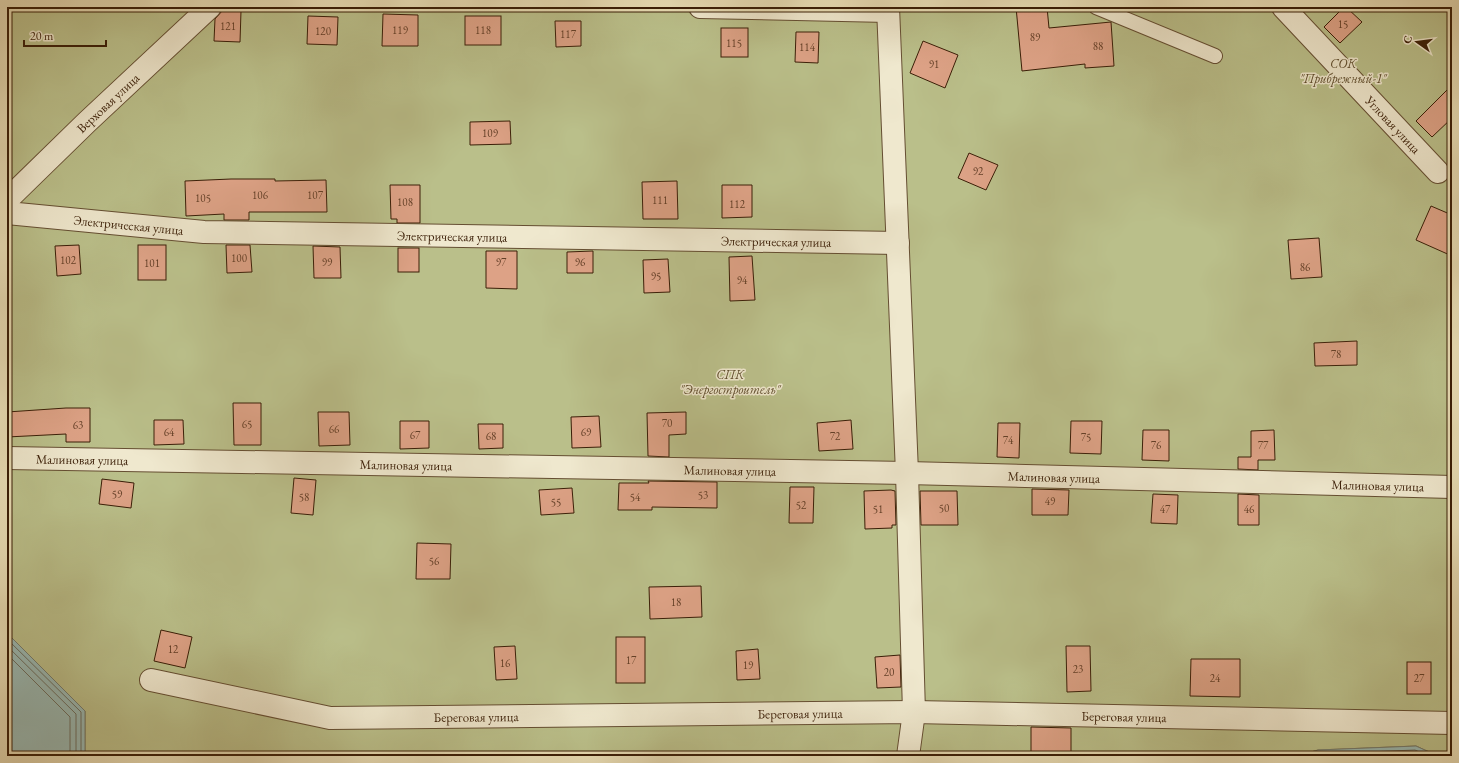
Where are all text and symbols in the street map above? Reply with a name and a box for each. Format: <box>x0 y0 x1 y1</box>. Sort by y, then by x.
house number: 15 <box>1338 17 1348 31</box>
house number: 121 <box>220 19 236 33</box>
scale bar <box>24 22 106 48</box>
north arrow <box>1397 22 1437 62</box>
house number: 119 <box>392 23 409 37</box>
house number: 118 <box>475 23 491 37</box>
house number: 120 <box>315 24 331 38</box>
house number: 117 <box>560 27 577 41</box>
text: 20 m <box>30 28 54 44</box>
house number: 89 <box>1030 30 1041 44</box>
text: С <box>1400 34 1415 45</box>
house number: 115 <box>726 36 742 50</box>
house number: 88 <box>1093 39 1103 53</box>
house number: 114 <box>799 40 816 54</box>
park label: СОК "Прибрежный-1" <box>1300 55 1388 87</box>
house number: 91 <box>929 57 939 71</box>
street label: Верховая улица <box>73 69 144 137</box>
street label: Угловая улица <box>1361 91 1425 158</box>
house number: 109 <box>482 126 499 140</box>
house number: 92 <box>973 164 984 178</box>
house number: 106 <box>252 188 269 202</box>
house number: 107 <box>307 188 324 202</box>
house number: 105 <box>195 191 211 205</box>
house number: 111 <box>652 193 668 207</box>
house number: 108 <box>397 195 413 209</box>
house number: 112 <box>729 197 746 211</box>
street label: Электрическая улица <box>73 211 185 239</box>
street label: Электрическая улица <box>397 227 508 246</box>
street label: Электрическая улица <box>721 232 832 251</box>
house number: 100 <box>231 251 247 265</box>
house number: 102 <box>60 253 77 267</box>
house number: 99 <box>322 255 333 269</box>
house number: 97 <box>496 255 507 269</box>
house number: 96 <box>575 255 586 269</box>
house number: 101 <box>144 256 160 270</box>
house number: 86 <box>1300 260 1311 274</box>
house number: 95 <box>651 269 661 283</box>
house number: 94 <box>737 273 748 287</box>
house number: 78 <box>1331 347 1341 361</box>
park label: СПК "Энергостроитель" <box>680 366 782 398</box>
house number: 70 <box>662 416 672 430</box>
house number: 65 <box>242 417 252 431</box>
house number: 63 <box>73 418 83 432</box>
house number: 66 <box>329 422 340 436</box>
house number: 64 <box>164 425 175 439</box>
house number: 69 <box>581 425 592 439</box>
house number: 67 <box>410 428 421 442</box>
house number: 68 <box>486 429 496 443</box>
house number: 72 <box>830 429 841 443</box>
house number: 75 <box>1081 430 1091 444</box>
house number: 74 <box>1003 433 1014 447</box>
house number: 76 <box>1151 438 1162 452</box>
house number: 77 <box>1258 438 1269 452</box>
street label: Малиновая улица <box>36 450 129 469</box>
street label: Малиновая улица <box>360 456 453 474</box>
street label: Малиновая улица <box>683 461 777 480</box>
street label: Малиновая улица <box>1007 468 1101 487</box>
street label: Малиновая улица <box>1331 476 1425 495</box>
house number: 59 <box>112 487 123 501</box>
house number: 53 <box>698 488 708 502</box>
house number: 58 <box>299 490 309 504</box>
house number: 54 <box>630 490 641 504</box>
house number: 49 <box>1045 494 1056 508</box>
house number: 55 <box>551 495 561 509</box>
house number: 52 <box>796 498 807 512</box>
house number: 50 <box>939 501 949 515</box>
house number: 51 <box>873 502 883 516</box>
house number: 47 <box>1160 502 1171 516</box>
house number: 46 <box>1244 502 1255 516</box>
house number: 56 <box>429 554 440 568</box>
house number: 18 <box>671 595 681 609</box>
house number: 12 <box>168 642 179 656</box>
house number: 17 <box>626 653 637 667</box>
house number: 16 <box>500 656 511 670</box>
house number: 19 <box>743 658 754 672</box>
house number: 23 <box>1073 662 1083 676</box>
house number: 20 <box>884 665 894 679</box>
house number: 24 <box>1210 671 1221 685</box>
house number: 27 <box>1414 671 1425 685</box>
street label: Береговая улица <box>757 705 843 723</box>
street label: Береговая улица <box>1081 707 1167 726</box>
street label: Береговая улица <box>433 708 519 726</box>

